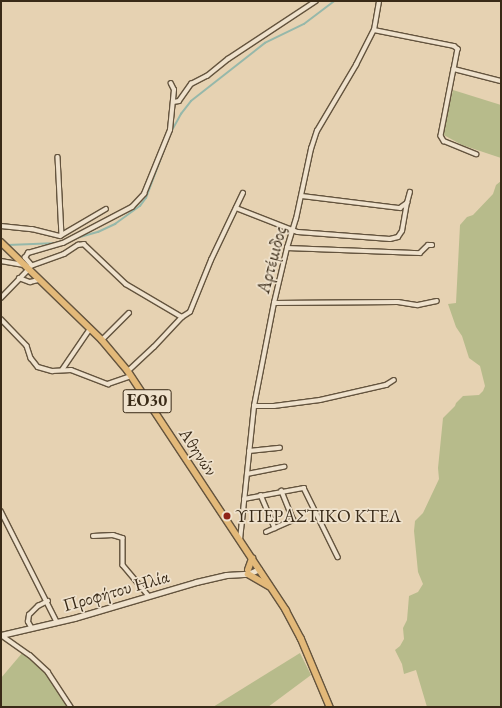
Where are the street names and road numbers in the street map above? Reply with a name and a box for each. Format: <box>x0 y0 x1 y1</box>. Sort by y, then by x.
street label: Αρτέμιδος <box>253 224 291 296</box>
road number: ΕΟ30 <box>122 386 172 416</box>
street label: Αθηνών <box>174 424 222 480</box>
street label: Προφήτου Ηλία <box>61 566 171 616</box>

